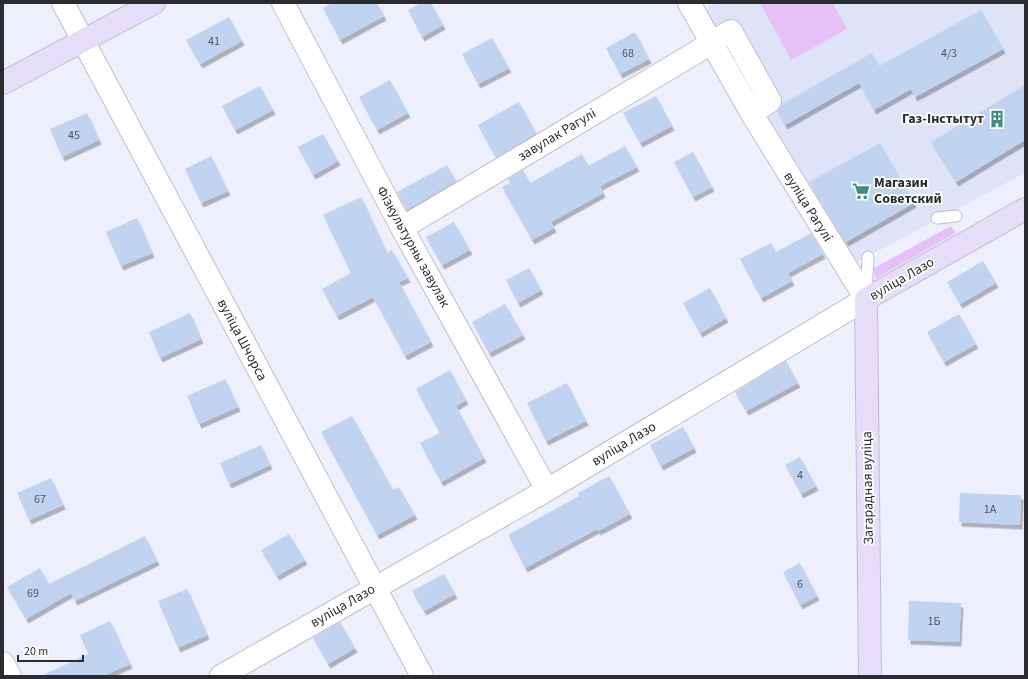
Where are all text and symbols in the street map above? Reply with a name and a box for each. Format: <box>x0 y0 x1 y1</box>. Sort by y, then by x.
house number: 41 <box>208 33 220 50</box>
house number: 68 <box>622 45 634 62</box>
house number: 4/3 <box>941 45 957 62</box>
street label: завулак Рагулі <box>514 104 600 166</box>
place label: Газ-Інстытут <box>902 109 984 129</box>
building icon: Газ-Інстытут <box>987 109 1007 129</box>
house number: 45 <box>68 127 80 144</box>
street label: вуліца Рагулі <box>778 168 838 246</box>
place label: Магазин Советский <box>874 173 942 209</box>
supermarket icon: Магазин Советский <box>851 181 871 201</box>
street label: Фізкультурны завулак <box>371 183 455 311</box>
street label: вуліца Лазо <box>866 252 938 306</box>
street label: вуліца Шчорса <box>212 295 272 385</box>
street label: вуліца Лазо <box>588 417 660 471</box>
street label: Загарадная вуліца <box>857 431 879 545</box>
house number: 4 <box>797 467 803 484</box>
house number: 67 <box>34 491 46 508</box>
house number: 1А <box>984 501 997 518</box>
house number: 6 <box>797 576 803 593</box>
street label: вуліца Лазо <box>307 579 379 633</box>
house number: 69 <box>27 585 39 602</box>
house number: 1Б <box>928 613 940 630</box>
scale bar <box>18 637 83 663</box>
text: 20 m <box>24 643 48 660</box>

